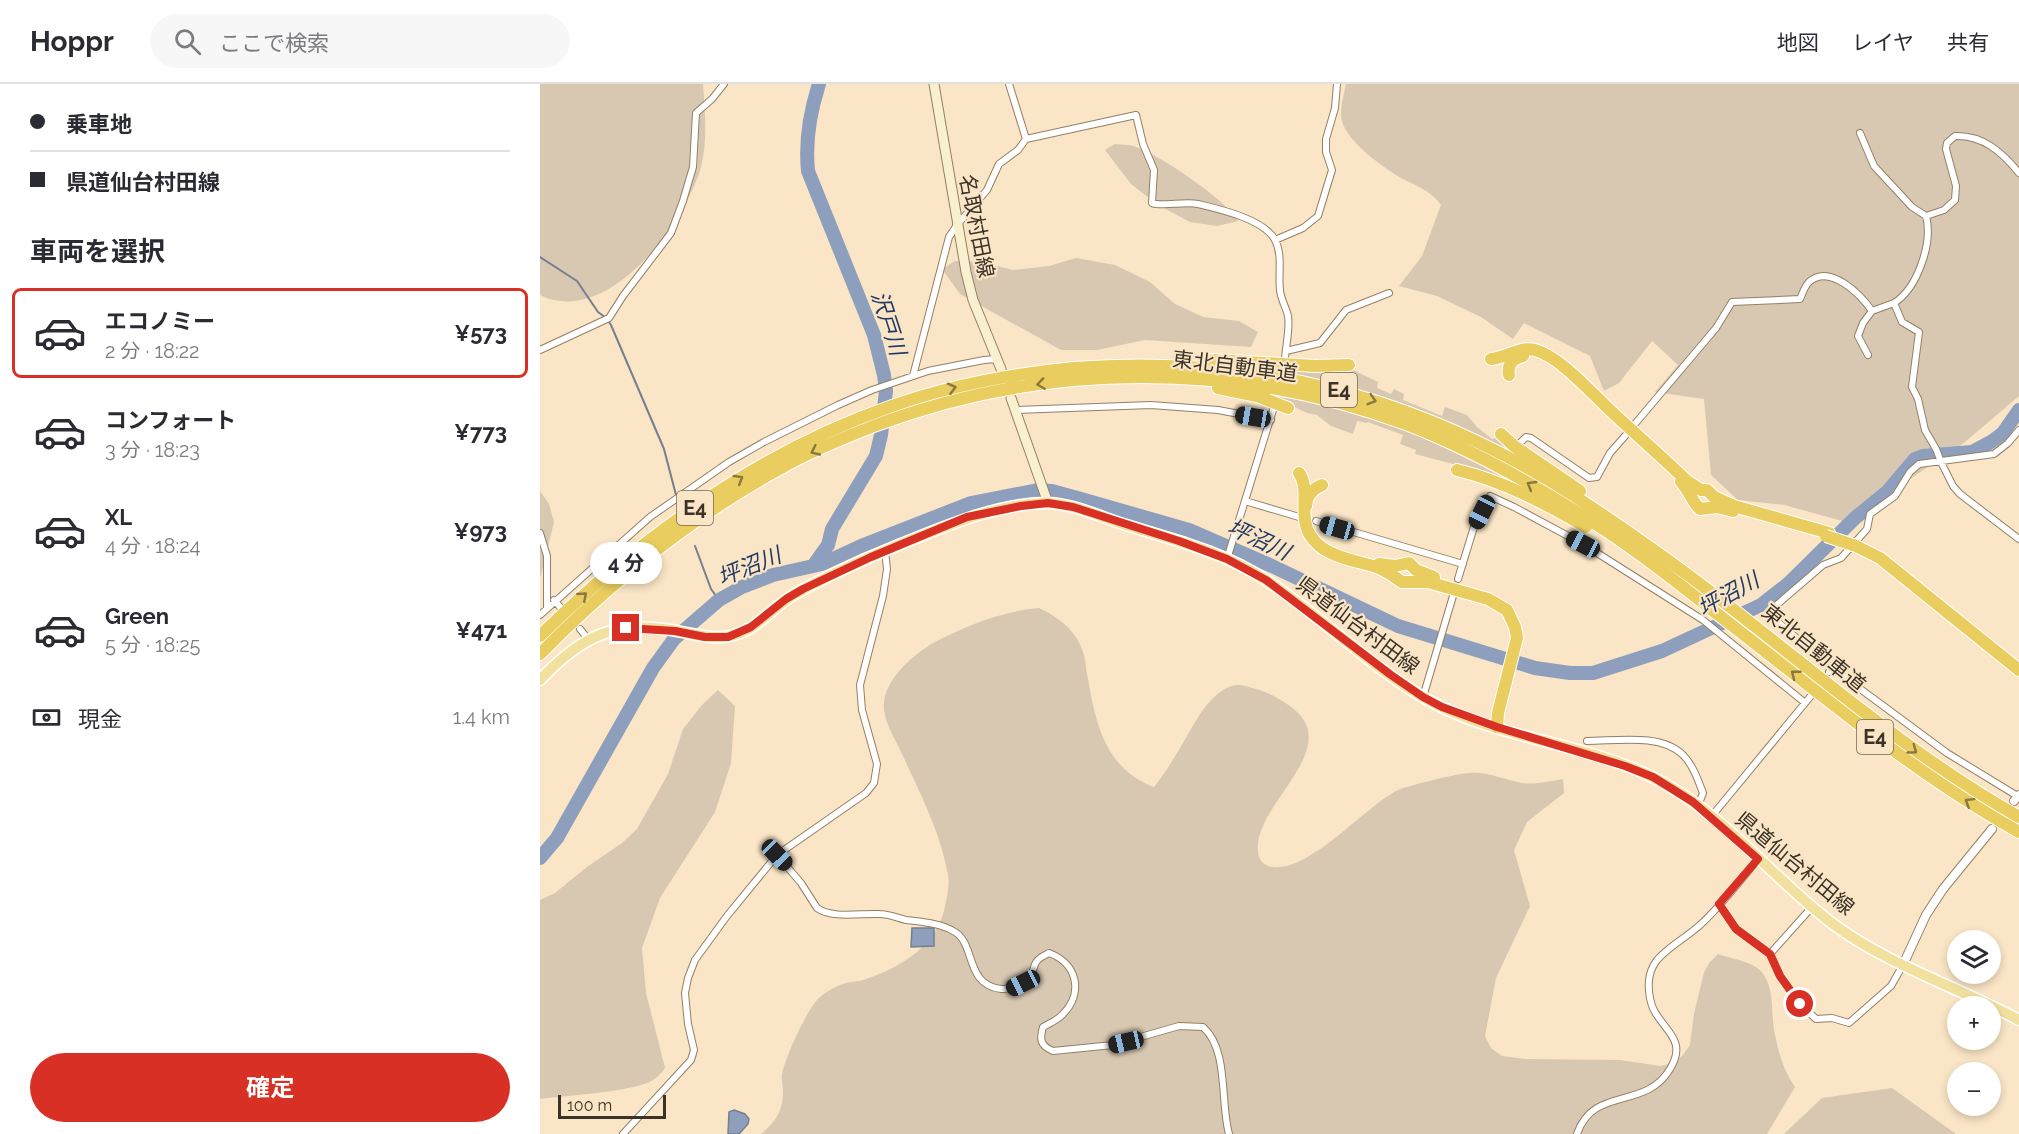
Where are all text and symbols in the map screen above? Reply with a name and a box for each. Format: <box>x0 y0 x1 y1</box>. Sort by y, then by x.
search box <box>150 14 570 68</box>
text: Hoppr <box>30 25 114 58</box>
icon: search <box>171 25 204 58</box>
text: ここで検索 <box>219 30 329 56</box>
text: 地図 <box>1777 30 1819 55</box>
text: レイヤ <box>1852 30 1914 55</box>
text: 共有 <box>1947 30 1989 55</box>
text: 乗車地 <box>66 111 132 137</box>
text: 県道仙台村田線 <box>66 169 220 195</box>
street label: 名取村田線 <box>955 172 999 280</box>
text: 車両を選択 <box>30 236 165 267</box>
water label: 沢戸川 <box>866 288 912 360</box>
icon: car <box>33 306 87 360</box>
text: エコノミー <box>105 308 215 334</box>
text: ¥573 <box>455 320 507 346</box>
text: 2 分 · 18:22 <box>105 339 200 363</box>
street label: 東北自動車道 <box>1171 346 1299 386</box>
road number: E4 <box>1321 373 1357 407</box>
one-way arrow <box>1037 377 1046 389</box>
one-way arrow <box>946 383 956 395</box>
one-way arrow <box>1366 393 1377 406</box>
icon: car <box>33 405 87 459</box>
car <box>1234 405 1272 429</box>
text: コンフォート <box>105 407 236 433</box>
text: ¥773 <box>454 419 507 445</box>
text: 3 分 · 18:23 <box>105 438 200 462</box>
one-way arrow <box>810 443 821 455</box>
one-way arrow <box>733 475 743 487</box>
one-way arrow <box>1527 480 1537 492</box>
road number: E4 <box>677 491 713 525</box>
car <box>1466 492 1498 532</box>
icon: car <box>33 504 87 558</box>
text: XL <box>105 504 132 530</box>
water label: 坪沼川 <box>1224 513 1296 566</box>
car <box>1317 514 1357 542</box>
text: ¥973 <box>454 518 507 544</box>
car <box>1563 528 1603 560</box>
text: 4 分 · 18:24 <box>105 534 201 558</box>
callout: 4 分 <box>590 541 662 583</box>
water label: 坪沼川 <box>714 541 786 590</box>
text: 4 分 <box>608 551 644 575</box>
water label: 坪沼川 <box>1693 566 1765 621</box>
street label: 県道仙台村田線 <box>1292 571 1424 679</box>
one-way arrow <box>576 592 587 603</box>
street label: 東北自動車道 <box>1757 599 1871 697</box>
icon: car <box>33 603 87 657</box>
text: Green <box>105 603 169 629</box>
route end <box>612 614 639 641</box>
text: ¥471 <box>456 617 507 643</box>
text: 5 分 · 18:25 <box>105 633 200 657</box>
one-way arrow <box>1790 670 1801 681</box>
icon: cash <box>30 701 63 734</box>
text: 1.4 km <box>453 705 510 729</box>
text: 現金 <box>78 706 122 732</box>
road number: E4 <box>1857 720 1893 754</box>
one-way arrow <box>1907 743 1918 754</box>
one-way arrow <box>1964 798 1975 809</box>
street label: 県道仙台村田線 <box>1731 806 1859 920</box>
car <box>758 836 796 874</box>
map controls <box>1947 930 2001 1116</box>
button: layers <box>1947 930 2001 984</box>
car <box>1003 967 1043 999</box>
route start <box>1786 990 1813 1017</box>
button: + <box>1947 996 2001 1050</box>
car <box>1106 1029 1146 1055</box>
button: 確定 <box>30 1053 510 1122</box>
button: − <box>1947 1062 2001 1116</box>
scale bar <box>558 1092 666 1120</box>
text: 100 m <box>567 1096 612 1115</box>

